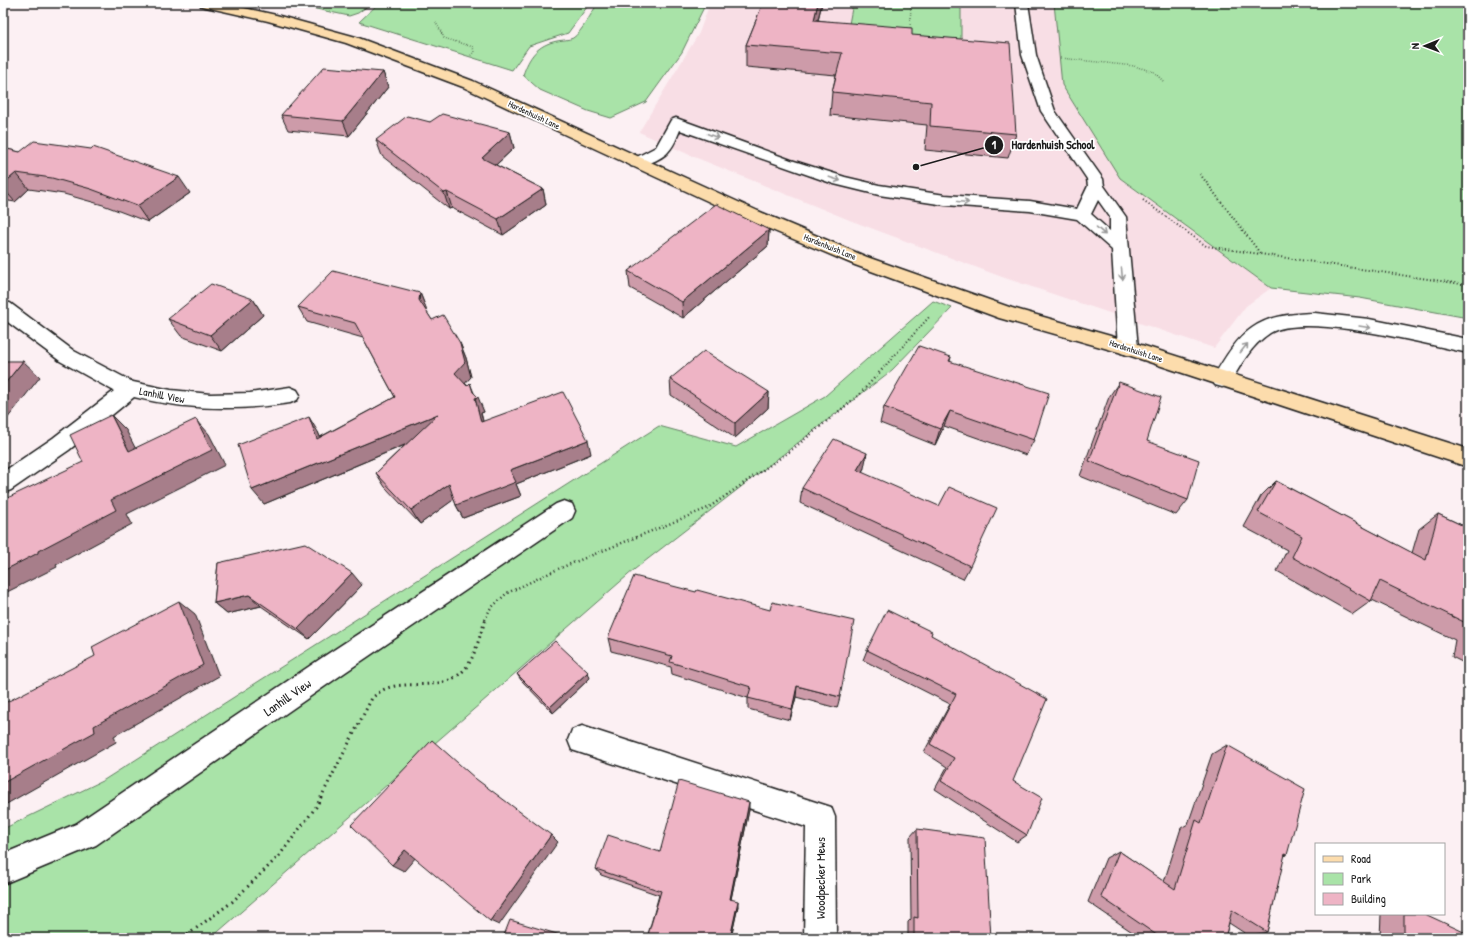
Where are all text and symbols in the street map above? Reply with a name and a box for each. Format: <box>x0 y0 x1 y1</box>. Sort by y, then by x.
north arrow <box>1405 26 1445 66</box>
text: N <box>1408 43 1422 49</box>
street label: Hardenhuish Lane <box>506 98 562 132</box>
one-way arrow <box>706 133 718 141</box>
callout: Hardenhuish School <box>984 133 1102 157</box>
text: 1 <box>992 136 997 153</box>
text: Hardenhuish School <box>1012 136 1095 153</box>
one-way arrow <box>829 176 842 183</box>
one-way arrow <box>956 198 969 205</box>
one-way arrow <box>1096 227 1106 236</box>
street label: Hardenhuish Lane <box>802 231 858 263</box>
one-way arrow <box>1119 267 1126 280</box>
one-way arrow <box>1358 323 1371 331</box>
street label: Hardenhuish Lane <box>1108 337 1165 365</box>
one-way arrow <box>1240 342 1249 353</box>
street label: Lanhill View <box>138 384 186 406</box>
street label: Lanhill View <box>260 674 314 720</box>
street label: Woodpecker Mews <box>811 837 829 919</box>
legend <box>1315 843 1445 915</box>
text: Road <box>1351 850 1371 867</box>
text: Park <box>1351 870 1371 887</box>
text: Building <box>1351 890 1386 907</box>

